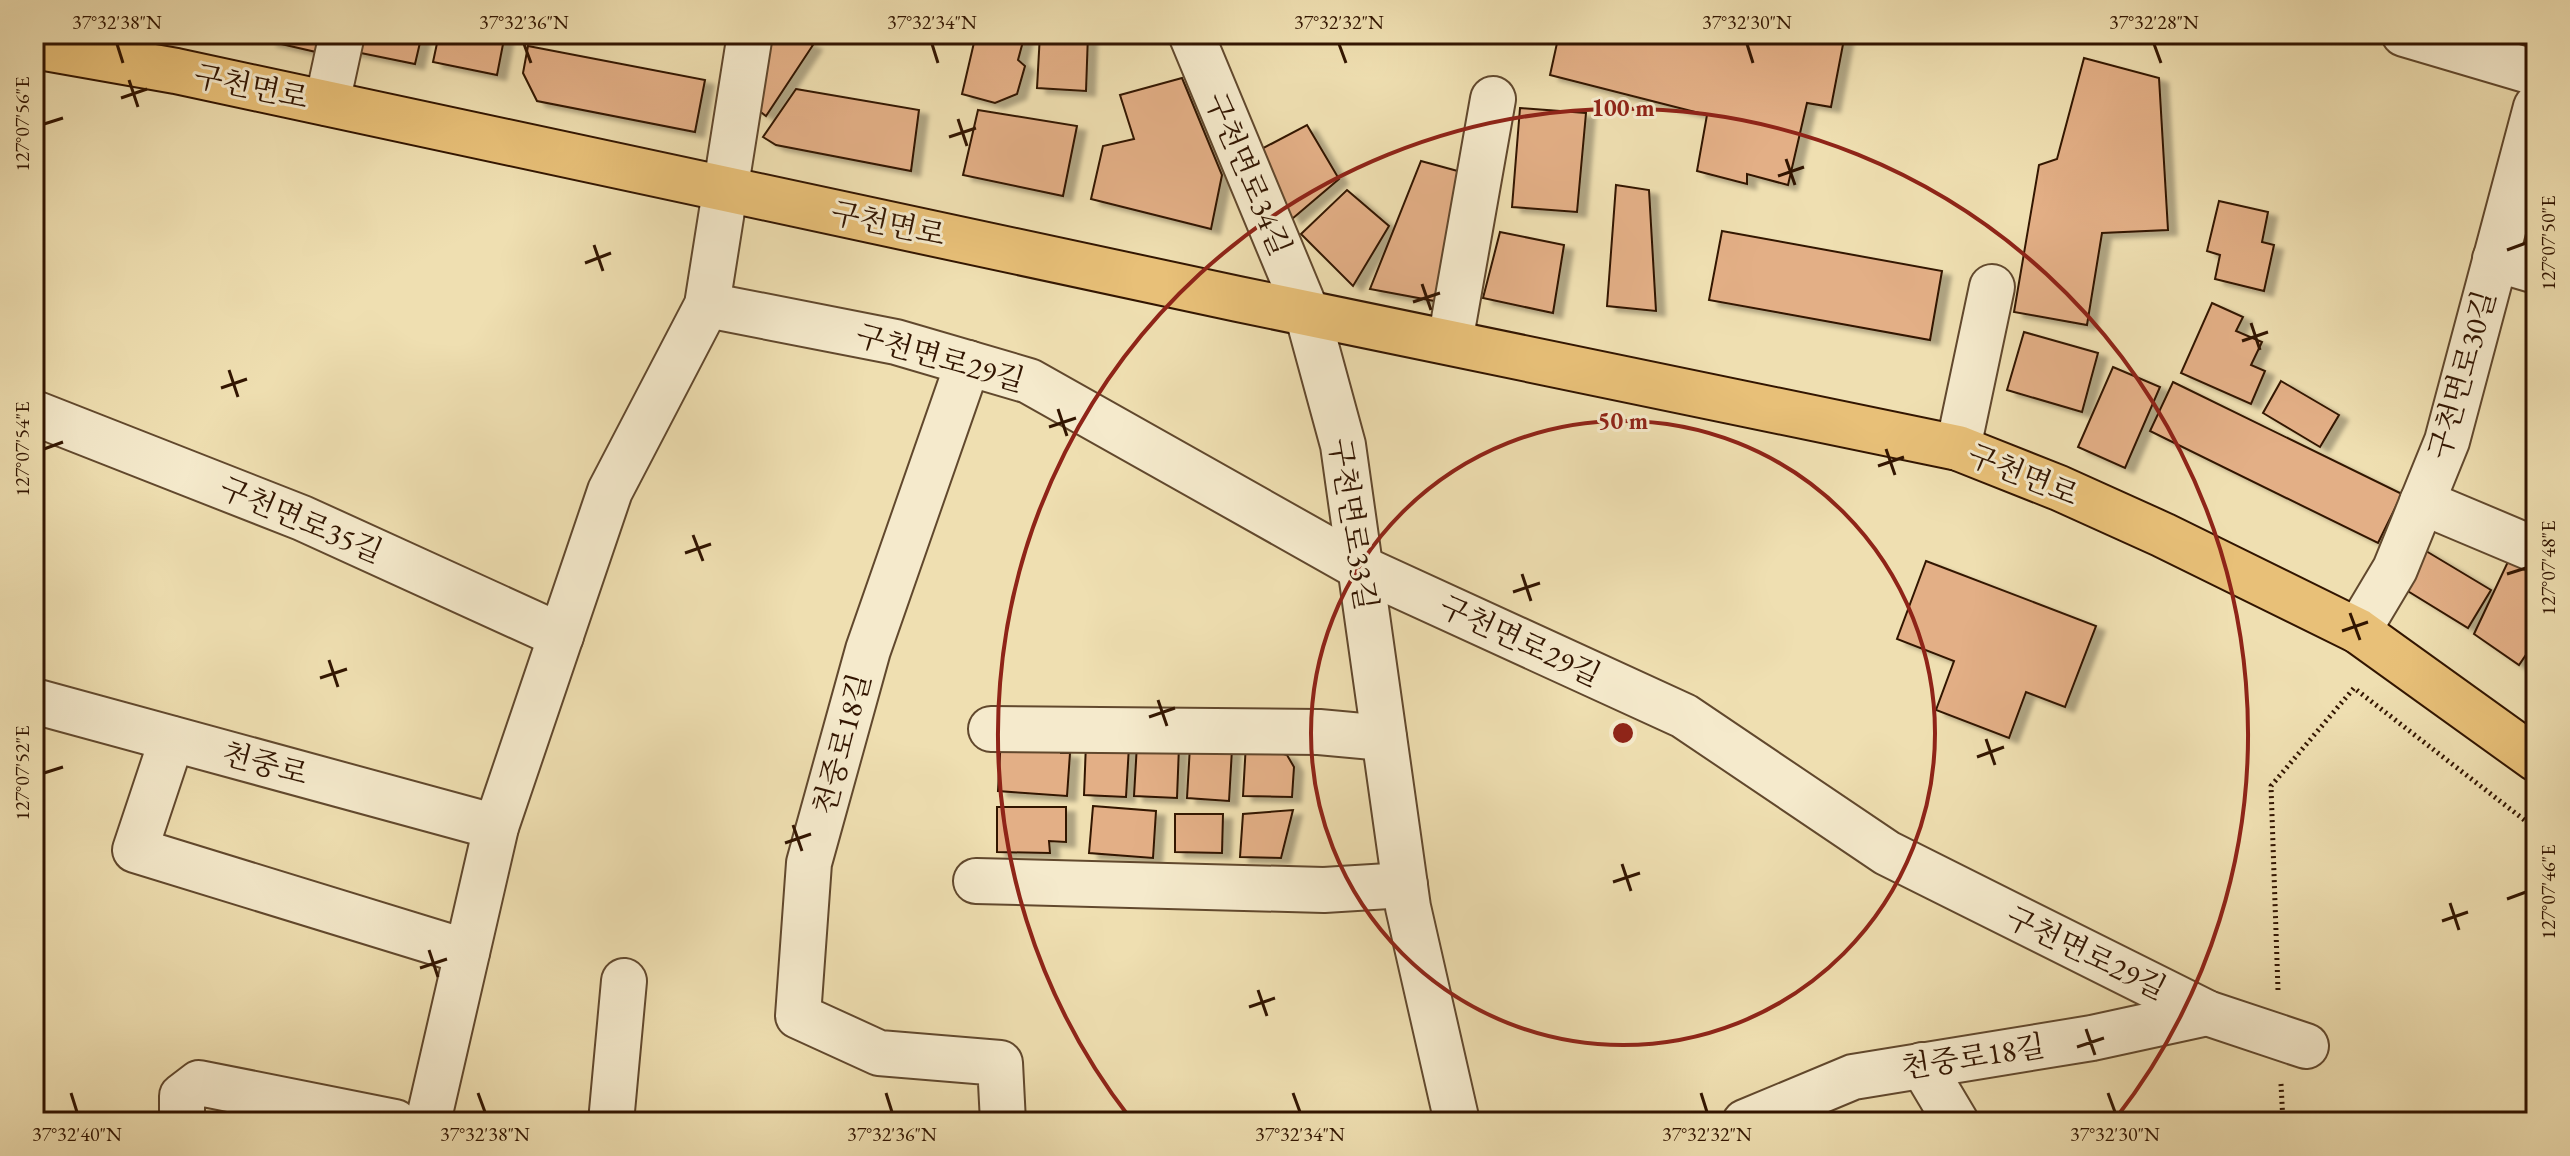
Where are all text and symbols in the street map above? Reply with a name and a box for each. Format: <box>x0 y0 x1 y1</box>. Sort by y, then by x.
text: 37°32'38"N <box>72 9 162 35</box>
text: 37°32'36"N <box>479 9 569 35</box>
text: 37°32'34"N <box>887 9 977 35</box>
text: 37°32'32"N <box>1294 9 1384 35</box>
text: 37°32'30"N <box>1702 9 1792 35</box>
text: 37°32'28"N <box>2109 9 2199 35</box>
street label: 구천면로 <box>190 55 312 118</box>
text: 127°07'56"E <box>9 77 35 171</box>
street label: 구천면로34길 <box>1197 86 1300 261</box>
text: 100 m <box>1591 92 1655 123</box>
street label: 구천면로 <box>827 192 949 255</box>
text: 127°07'50"E <box>2535 196 2561 290</box>
street label: 구천면로30길 <box>2419 286 2504 464</box>
street label: 구천면로29길 <box>851 315 1029 400</box>
text: 127°07'54"E <box>9 402 35 496</box>
text: 50 m <box>1598 405 1648 436</box>
street label: 구천면로33길 <box>1321 435 1386 613</box>
street label: 구천면로 <box>1962 435 2084 514</box>
street label: 구천면로35길 <box>214 468 389 571</box>
text: 127°07'48"E <box>2535 521 2561 615</box>
street label: 구천면로29길 <box>1433 586 1607 695</box>
street label: 천중로18길 <box>804 669 879 819</box>
centre of rings <box>1609 719 1637 747</box>
text: 127°07'52"E <box>9 726 35 820</box>
street label: 천중로 <box>218 733 312 794</box>
text: 127°07'46"E <box>2535 845 2561 939</box>
street label: 구천면로29길 <box>2000 897 2173 1008</box>
street label: 천중로18길 <box>1898 1026 2047 1087</box>
text: 37°32'40"N <box>32 1121 122 1147</box>
text: 37°32'38"N <box>440 1121 530 1147</box>
text: 37°32'36"N <box>847 1121 937 1147</box>
text: 37°32'34"N <box>1255 1121 1345 1147</box>
text: 37°32'32"N <box>1662 1121 1752 1147</box>
text: 37°32'30"N <box>2070 1121 2160 1147</box>

